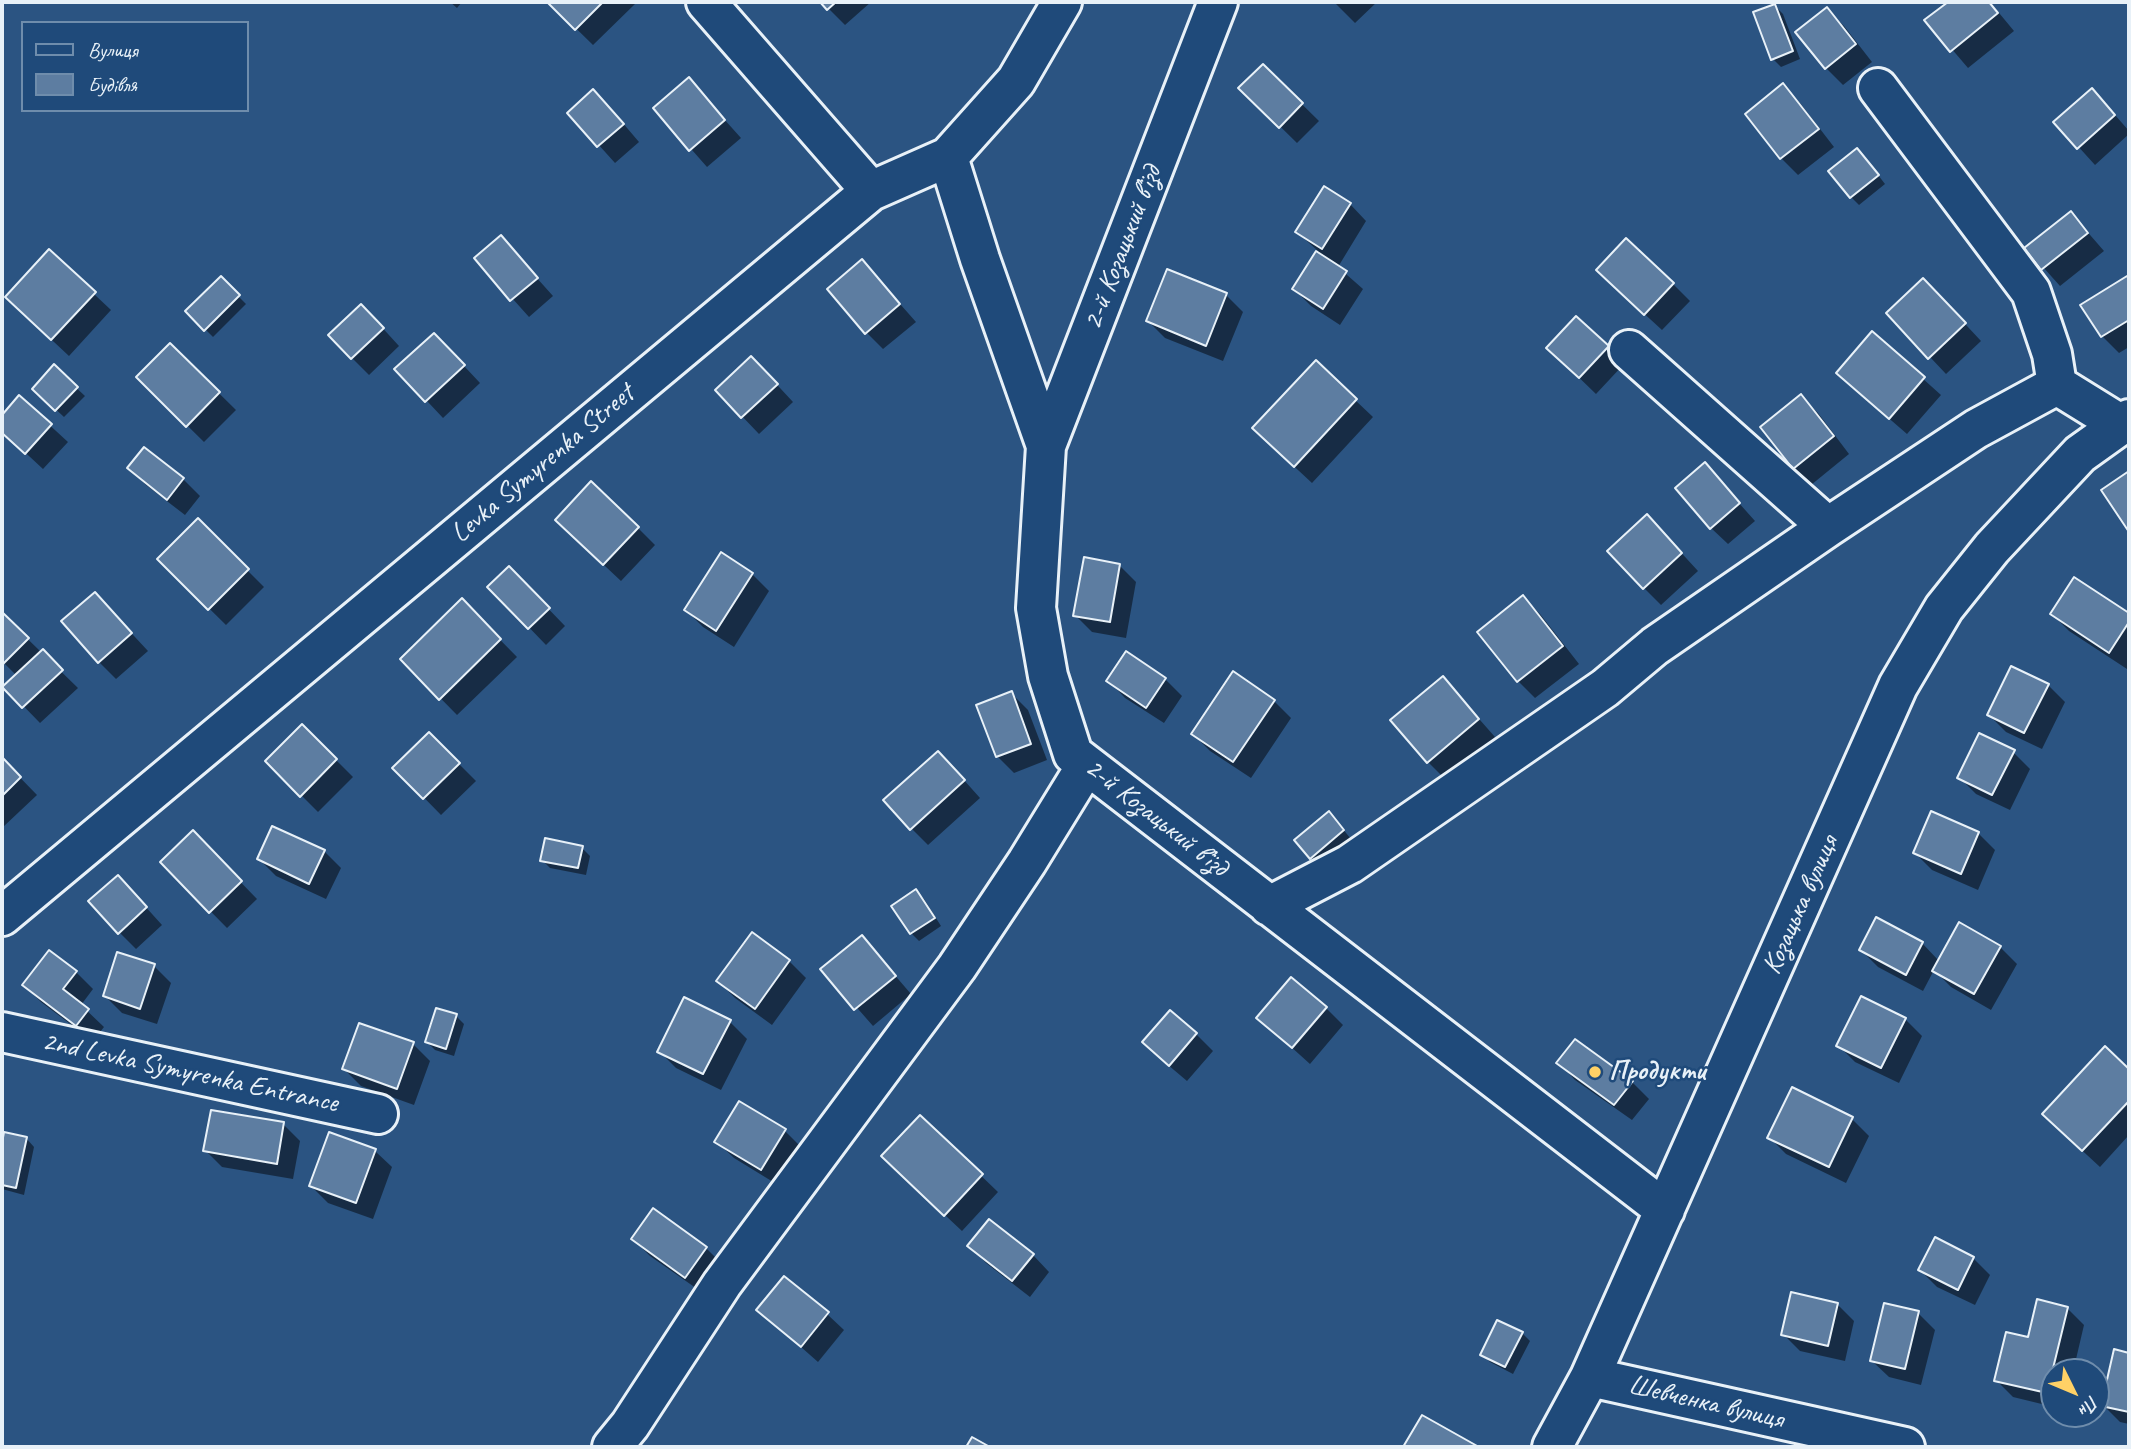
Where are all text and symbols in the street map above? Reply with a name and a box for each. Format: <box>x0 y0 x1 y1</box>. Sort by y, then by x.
legend <box>21 21 248 112</box>
text: Вулиця <box>88 37 138 63</box>
text: Будівля <box>88 72 137 98</box>
street label: 2-й Козацький в’їзд <box>1076 161 1170 335</box>
street label: Levka Symyrenka Street <box>445 378 641 550</box>
street label: 2-й Козацький в’їзд <box>1078 752 1234 884</box>
street label: Козацька вулиця <box>1756 830 1846 980</box>
street label: 2nd Levka Symyrenka Entrance <box>39 1025 341 1121</box>
place label: Продукти <box>1609 1055 1705 1089</box>
marker: Продукти <box>1587 1064 1603 1080</box>
north arrow <box>2040 1358 2110 1428</box>
street label: Шевченка вулиця <box>1625 1369 1787 1437</box>
text: Пн <box>2073 1391 2104 1421</box>

